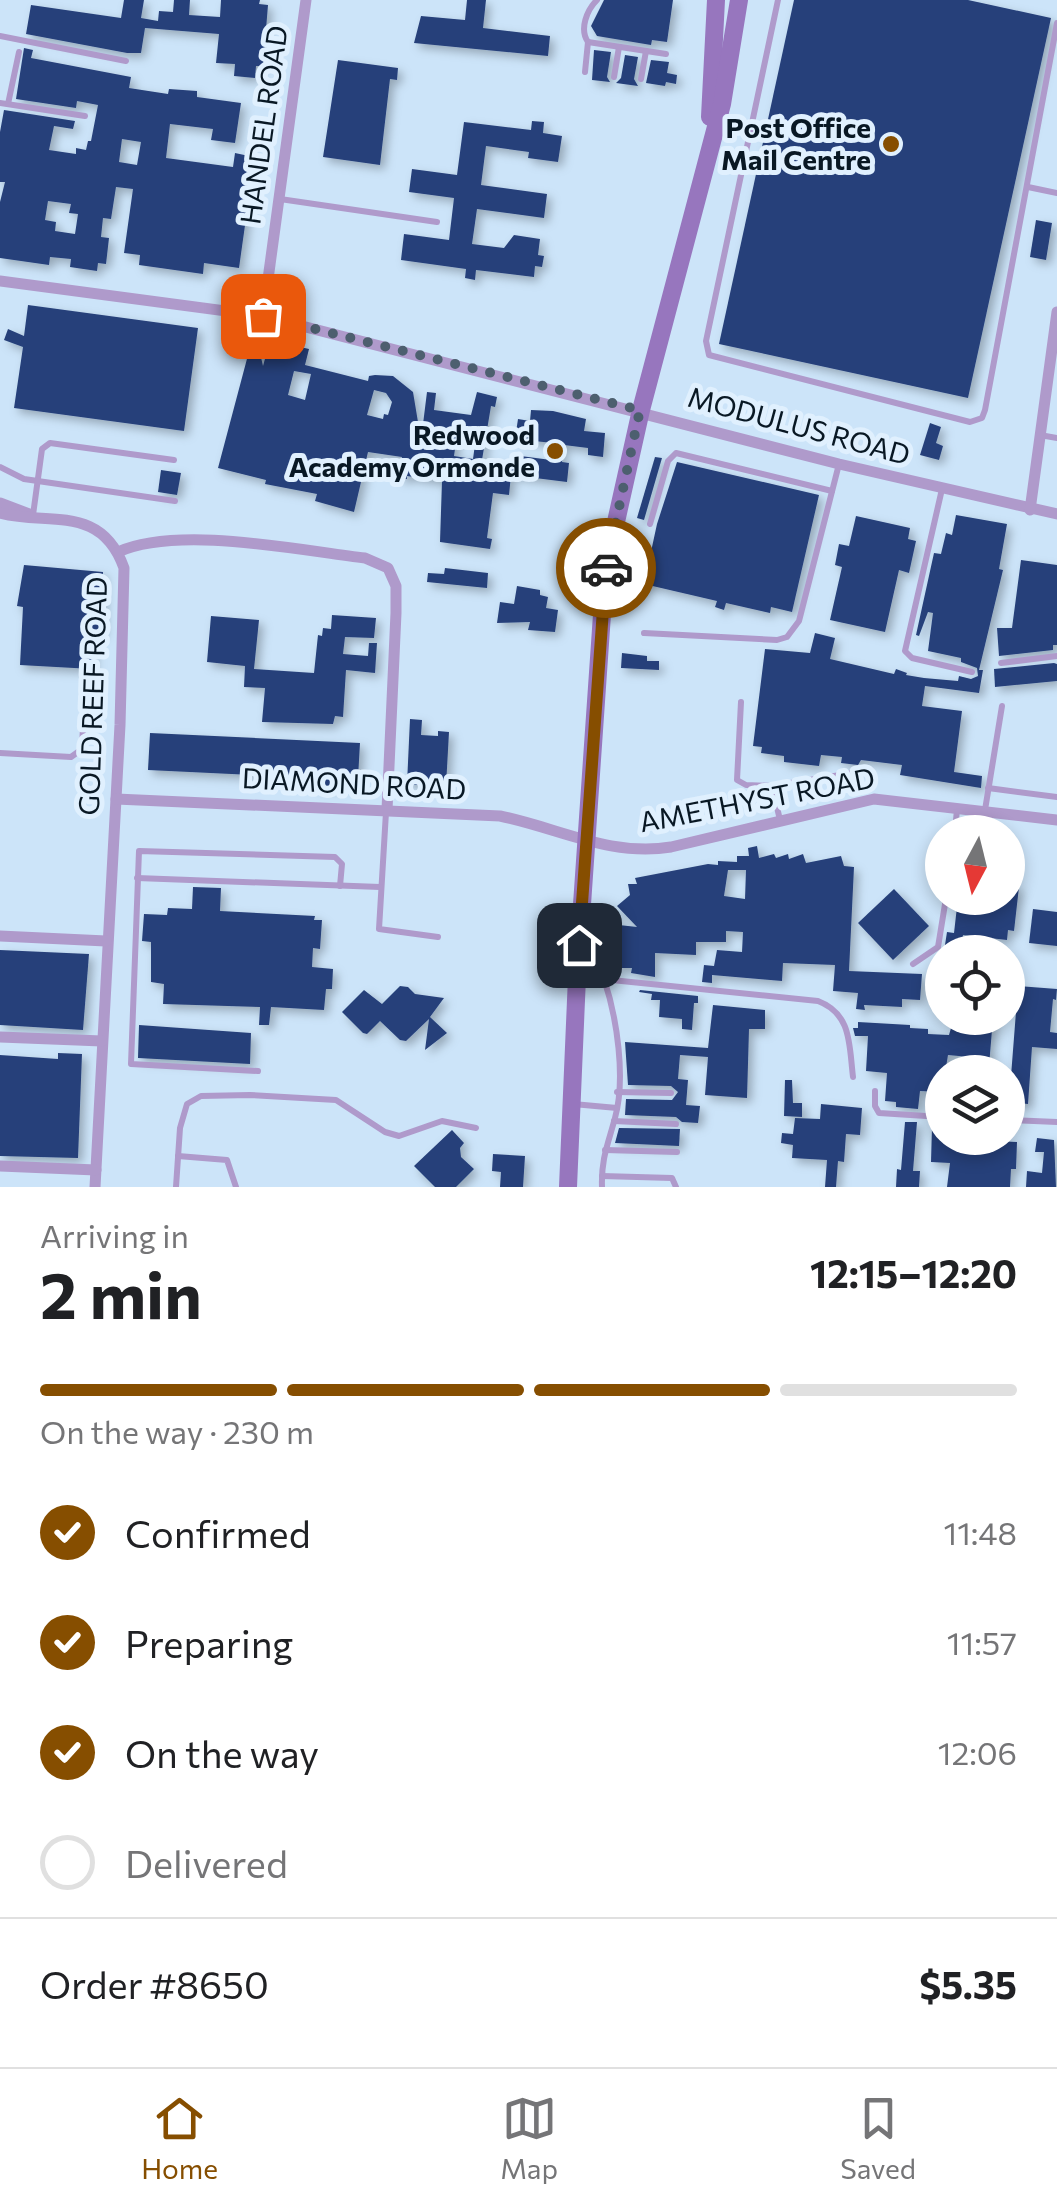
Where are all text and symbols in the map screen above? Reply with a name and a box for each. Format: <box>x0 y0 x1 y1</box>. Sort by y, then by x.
street label: HANDEL ROAD <box>232 23 294 226</box>
place label: Post Office Mail Centre <box>721 110 871 176</box>
marker: Post Office Mail Centre <box>880 133 902 155</box>
pin <box>221 274 306 359</box>
icon: bag <box>236 289 291 344</box>
street label: MODULUS ROAD <box>684 379 914 471</box>
place label: Redwood Academy Ormonde <box>289 417 535 483</box>
marker: Redwood Academy Ormonde <box>544 440 566 462</box>
courier <box>556 518 656 618</box>
icon: car <box>579 541 634 596</box>
street label: GOLD REEF ROAD <box>71 576 113 816</box>
street label: DIAMOND ROAD <box>241 760 467 806</box>
street label: AMETHYST ROAD <box>636 760 877 839</box>
north arrow <box>925 815 1025 915</box>
map controls <box>925 815 1025 1155</box>
pin <box>537 903 622 988</box>
icon: home <box>552 918 607 973</box>
button: locate <box>925 935 1025 1035</box>
button: layers <box>925 1055 1025 1155</box>
text: Arriving in <box>40 1215 189 1255</box>
text: 12:15–12:20 <box>810 1249 1017 1296</box>
text: 2 min <box>40 1253 202 1332</box>
text: On the way · 230 m <box>40 1411 314 1451</box>
icon: check <box>40 1505 95 1560</box>
text: Confirmed <box>125 1509 311 1556</box>
text: 11:48 <box>943 1512 1017 1552</box>
icon: check <box>40 1615 95 1670</box>
text: Preparing <box>125 1619 293 1666</box>
text: 11:57 <box>947 1622 1017 1662</box>
icon: check <box>40 1725 95 1780</box>
text: On the way <box>125 1729 319 1776</box>
text: 12:06 <box>938 1732 1017 1772</box>
text: Delivered <box>125 1839 288 1886</box>
text: Order #8650 <box>40 1960 269 2007</box>
text: $5.35 <box>919 1960 1017 2007</box>
tab: Home <box>141 2091 218 2185</box>
tab: Map <box>500 2091 558 2185</box>
tab: Saved <box>840 2091 916 2185</box>

